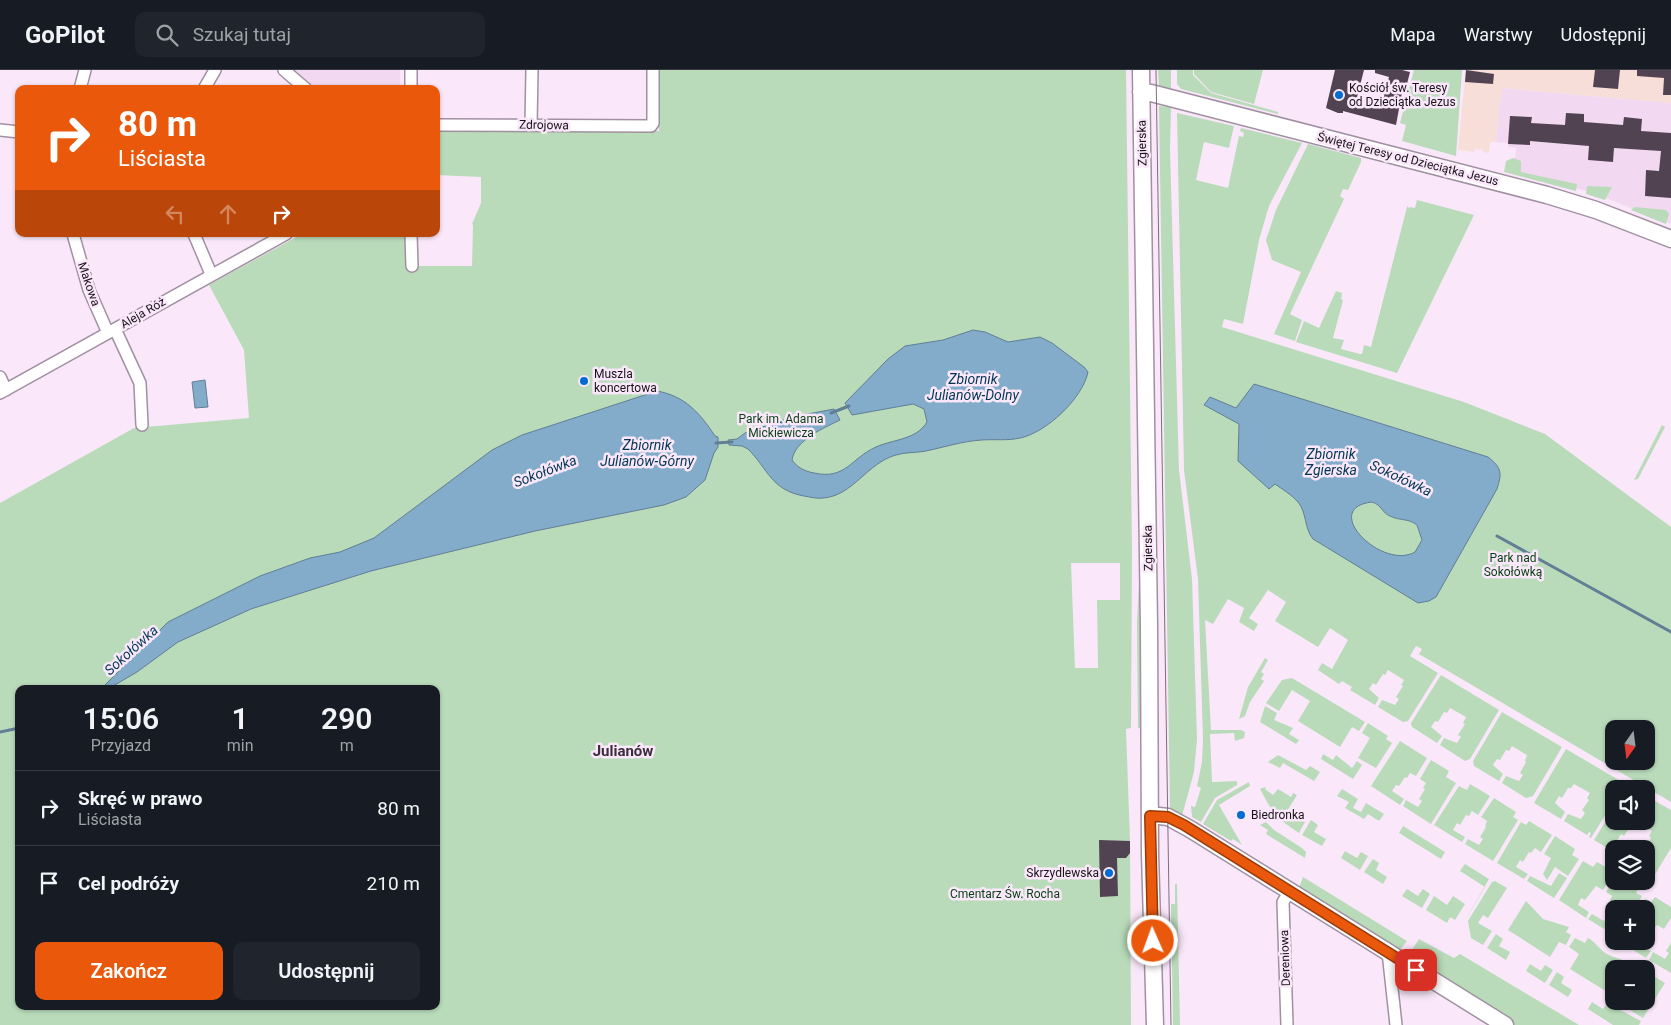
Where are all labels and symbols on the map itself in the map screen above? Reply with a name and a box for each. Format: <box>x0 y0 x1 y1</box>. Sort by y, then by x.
place label: Kościół św. Teresy od Dzieciątka Jezus <box>1349 81 1456 109</box>
marker: Kościół św. Teresy od Dzieciątka Jezus <box>1333 89 1345 101</box>
street label: Zdrojowa <box>519 118 569 132</box>
street label: Zgierska <box>1135 120 1149 166</box>
street label: Świętej Teresy od Dzieciątka Jezus <box>1316 129 1500 188</box>
street label: Makowa <box>75 260 103 308</box>
street label: Aleja Róż <box>118 295 168 331</box>
place label: Muszla koncertowa <box>594 367 657 395</box>
water label: Zbiornik Julianów-Dolny <box>927 371 1020 403</box>
marker: Muszla koncertowa <box>578 375 590 387</box>
park label: Park im. Adama Mickiewicza <box>739 412 823 440</box>
water label: Zbiornik Julianów-Górny <box>600 437 694 469</box>
water label: Zbiornik Zgierska <box>1304 446 1357 478</box>
water label: Sokołówka <box>511 452 579 490</box>
water label: Sokołówka <box>1368 457 1434 499</box>
street label: Zgierska <box>1141 525 1155 571</box>
park label: Park nad Sokołówką <box>1484 551 1542 579</box>
water label: Sokołówka <box>101 622 161 678</box>
north arrow <box>1605 720 1655 770</box>
district label: Julianów <box>593 742 653 760</box>
place label: Biedronka <box>1251 808 1305 822</box>
marker: Biedronka <box>1235 809 1247 821</box>
place label: Skrzydlewska <box>1026 866 1099 880</box>
marker: Skrzydlewska <box>1103 867 1115 879</box>
park label: Cmentarz Św. Rocha <box>950 886 1060 901</box>
position arrow <box>1126 914 1178 966</box>
street label: Dereniowa <box>1277 930 1293 986</box>
pin <box>1395 949 1437 991</box>

